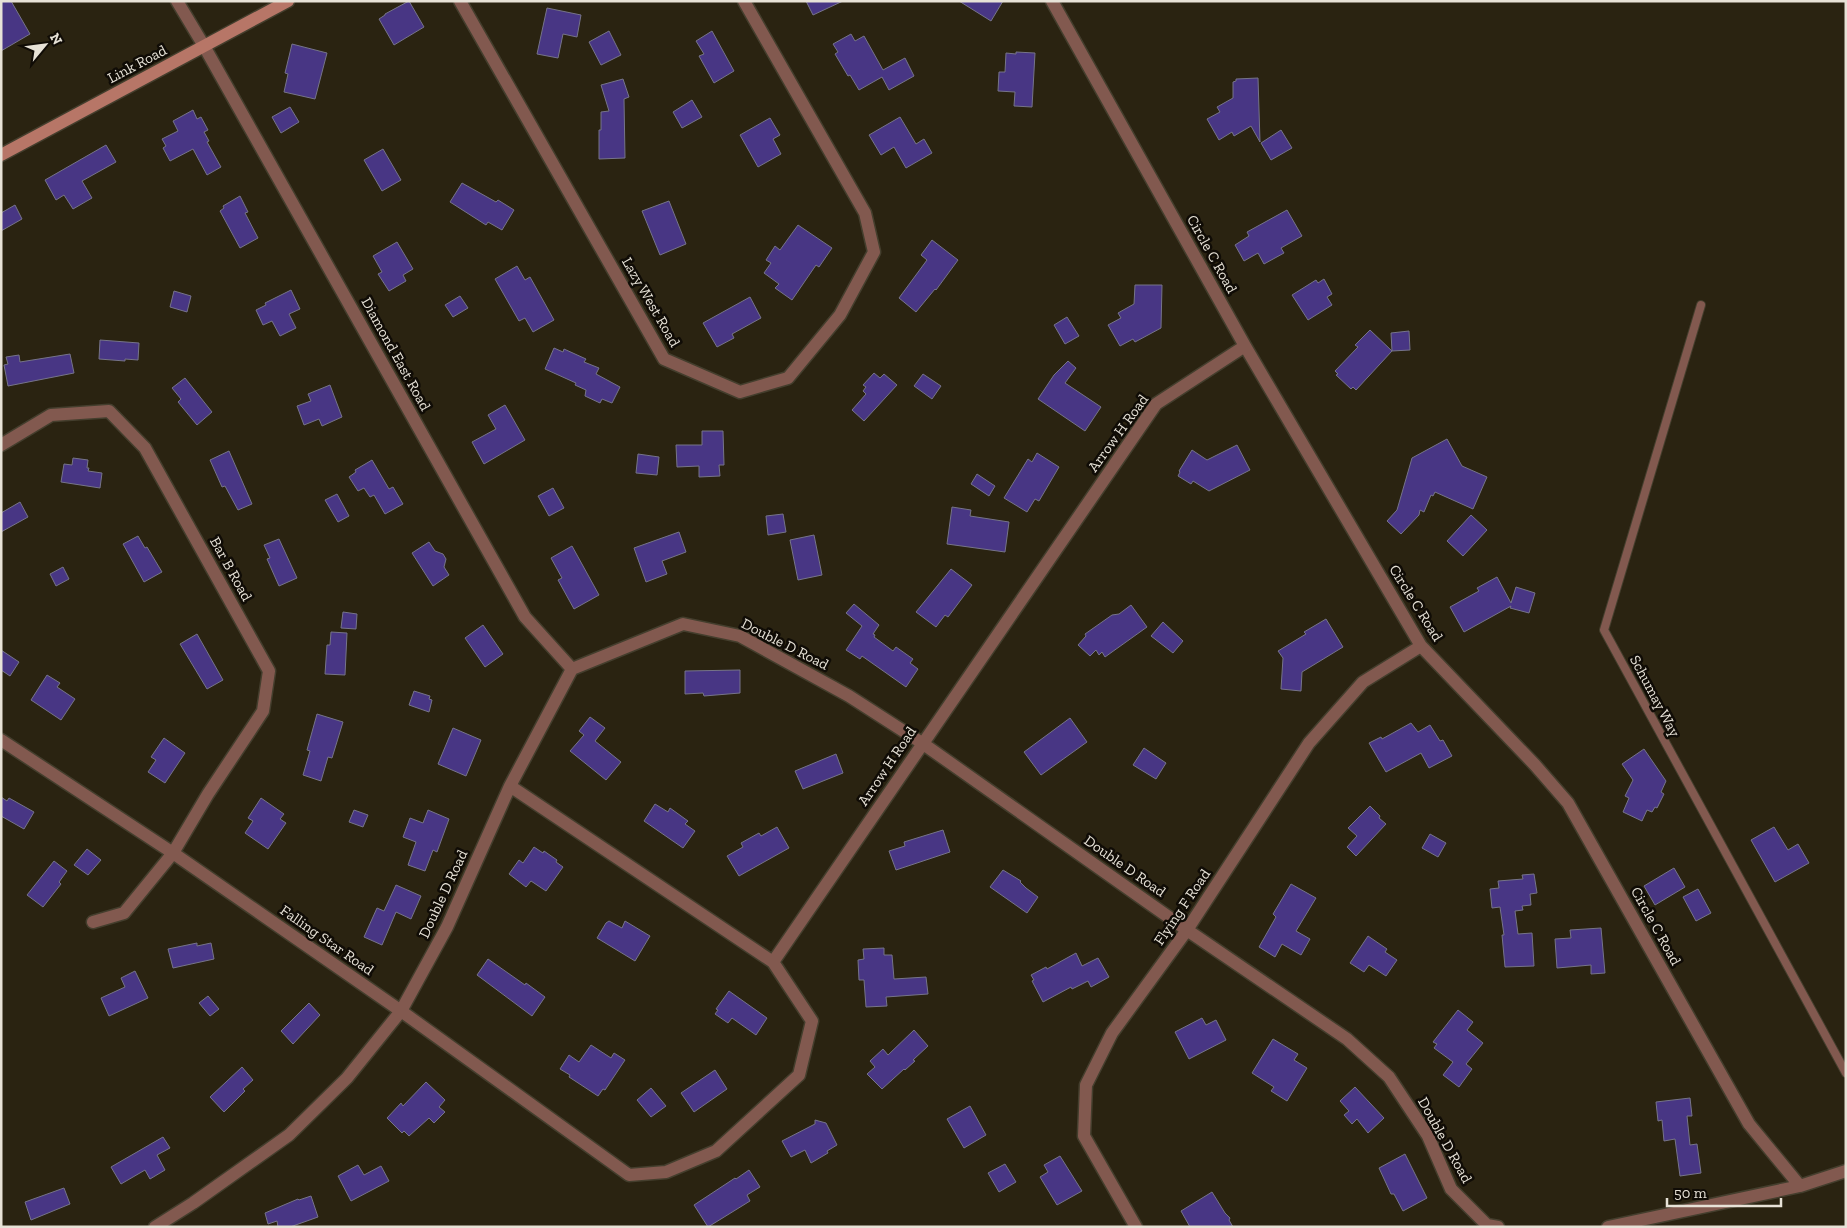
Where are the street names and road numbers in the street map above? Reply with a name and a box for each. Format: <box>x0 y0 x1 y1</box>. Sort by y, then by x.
street label: Link Road <box>104 41 170 87</box>
street label: Circle C Road <box>1183 212 1241 297</box>
street label: Lazy West Road <box>618 254 684 351</box>
street label: Diamond East Road <box>357 294 435 414</box>
street label: Arrow H Road <box>1084 390 1153 475</box>
street label: Bar B Road <box>206 534 256 605</box>
street label: Circle C Road <box>1385 561 1447 645</box>
street label: Double D Road <box>738 614 832 674</box>
street label: Schumay Way <box>1626 652 1684 740</box>
street label: Arrow H Road <box>854 722 920 809</box>
street label: Double D Road <box>1081 831 1170 901</box>
street label: Double D Road <box>415 846 472 941</box>
street label: Flying F Road <box>1150 865 1214 949</box>
street label: Circle C Road <box>1627 884 1685 969</box>
street label: Falling Star Road <box>277 901 378 979</box>
street label: Double D Road <box>1414 1094 1476 1187</box>

